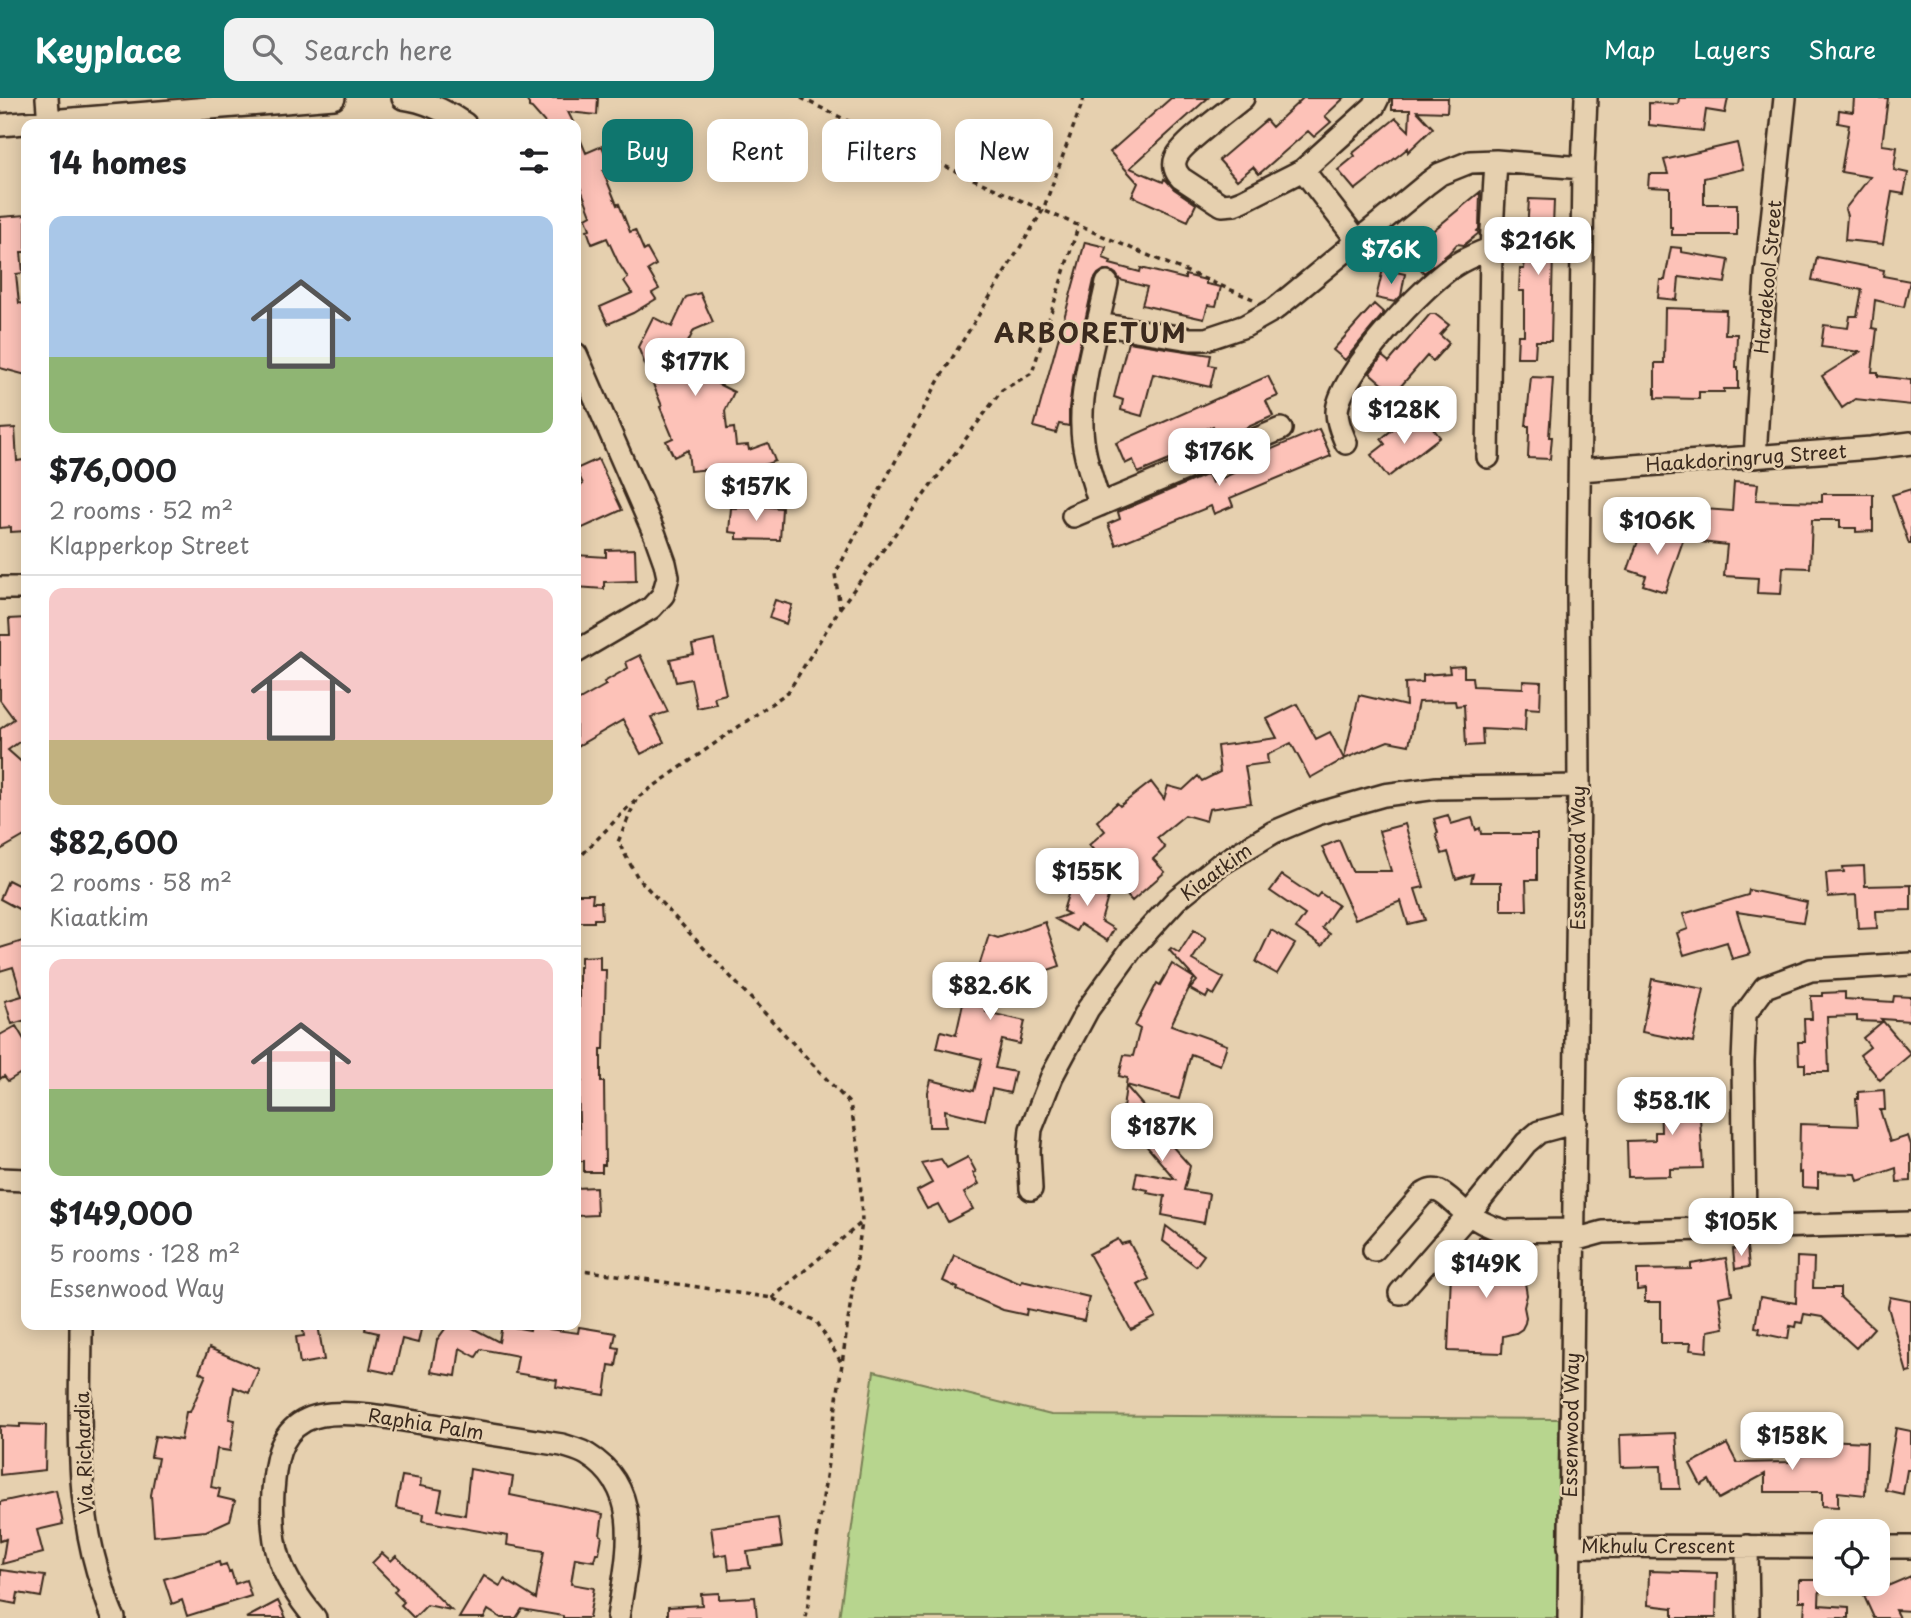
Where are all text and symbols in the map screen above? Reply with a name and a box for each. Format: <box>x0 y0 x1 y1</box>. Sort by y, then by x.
search box <box>224 18 714 81</box>
text: Keyplace <box>35 24 182 74</box>
icon: search <box>248 30 286 68</box>
text: Search here <box>304 30 452 69</box>
text: Map <box>1604 31 1655 67</box>
text: Layers <box>1693 31 1770 67</box>
text: Share <box>1808 31 1876 67</box>
chip: Buy <box>602 119 693 182</box>
chip: Rent <box>707 119 808 182</box>
chip: Filters <box>822 119 941 182</box>
chip: New <box>955 119 1053 182</box>
text: 14 homes <box>49 139 187 184</box>
icon: filters <box>515 142 553 180</box>
street label: Hardekool Street <box>1746 199 1788 355</box>
pin: $216K <box>1489 218 1587 277</box>
text: $216K <box>1500 222 1576 257</box>
pin: $76K <box>1350 226 1432 286</box>
text: $76K <box>1361 231 1421 266</box>
icon: home <box>238 261 364 387</box>
district label: ARBORETUM <box>994 313 1188 352</box>
pin: $177K <box>646 338 744 398</box>
text: $177K <box>661 343 729 378</box>
pin: $128K <box>1355 386 1453 446</box>
text: $128K <box>1368 391 1440 426</box>
pin: $176K <box>1170 428 1268 488</box>
text: $176K <box>1184 433 1254 468</box>
street label: Haakdoringrug Street <box>1645 436 1848 478</box>
text: $76,000 <box>49 447 177 492</box>
pin: $157K <box>707 464 805 523</box>
text: $157K <box>721 468 791 503</box>
text: 2 rooms · 52 m² <box>49 492 233 527</box>
pin: $106K <box>1608 498 1706 557</box>
text: $106K <box>1619 502 1695 537</box>
text: Klapperkop Street <box>49 527 249 562</box>
icon: home <box>238 633 364 759</box>
street label: Essenwood Way <box>1563 785 1591 931</box>
text: $82,600 <box>49 819 178 864</box>
street label: Kiaatkim <box>1174 836 1257 907</box>
pin: $155K <box>1038 848 1136 908</box>
text: $155K <box>1052 853 1122 888</box>
text: 2 rooms · 58 m² <box>49 864 232 899</box>
text: Kiaatkim <box>49 899 149 934</box>
pin: $82.6K <box>933 962 1047 1022</box>
text: $82.6K <box>948 967 1032 1002</box>
icon: home <box>238 1004 364 1130</box>
pin: $58.1K <box>1615 1077 1729 1137</box>
text: $58.1K <box>1633 1082 1711 1117</box>
pin: $187K <box>1113 1104 1211 1163</box>
text: $187K <box>1127 1108 1197 1143</box>
text: $149,000 <box>49 1190 193 1235</box>
pin: $105K <box>1692 1198 1790 1258</box>
text: $105K <box>1704 1203 1778 1238</box>
text: 5 rooms · 128 m² <box>49 1235 240 1270</box>
pin: $149K <box>1437 1240 1535 1300</box>
text: $149K <box>1451 1245 1521 1280</box>
text: Essenwood Way <box>49 1270 225 1305</box>
street label: Essenwood Way <box>1555 1352 1585 1498</box>
street label: Via Richardia <box>67 1391 99 1515</box>
street label: Raphia Palm <box>366 1400 486 1446</box>
pin: $158K <box>1743 1412 1841 1472</box>
text: $158K <box>1756 1417 1828 1452</box>
map controls <box>1813 1519 1890 1596</box>
button: locate <box>1813 1519 1890 1596</box>
street label: Mkhulu Crescent <box>1581 1531 1735 1559</box>

